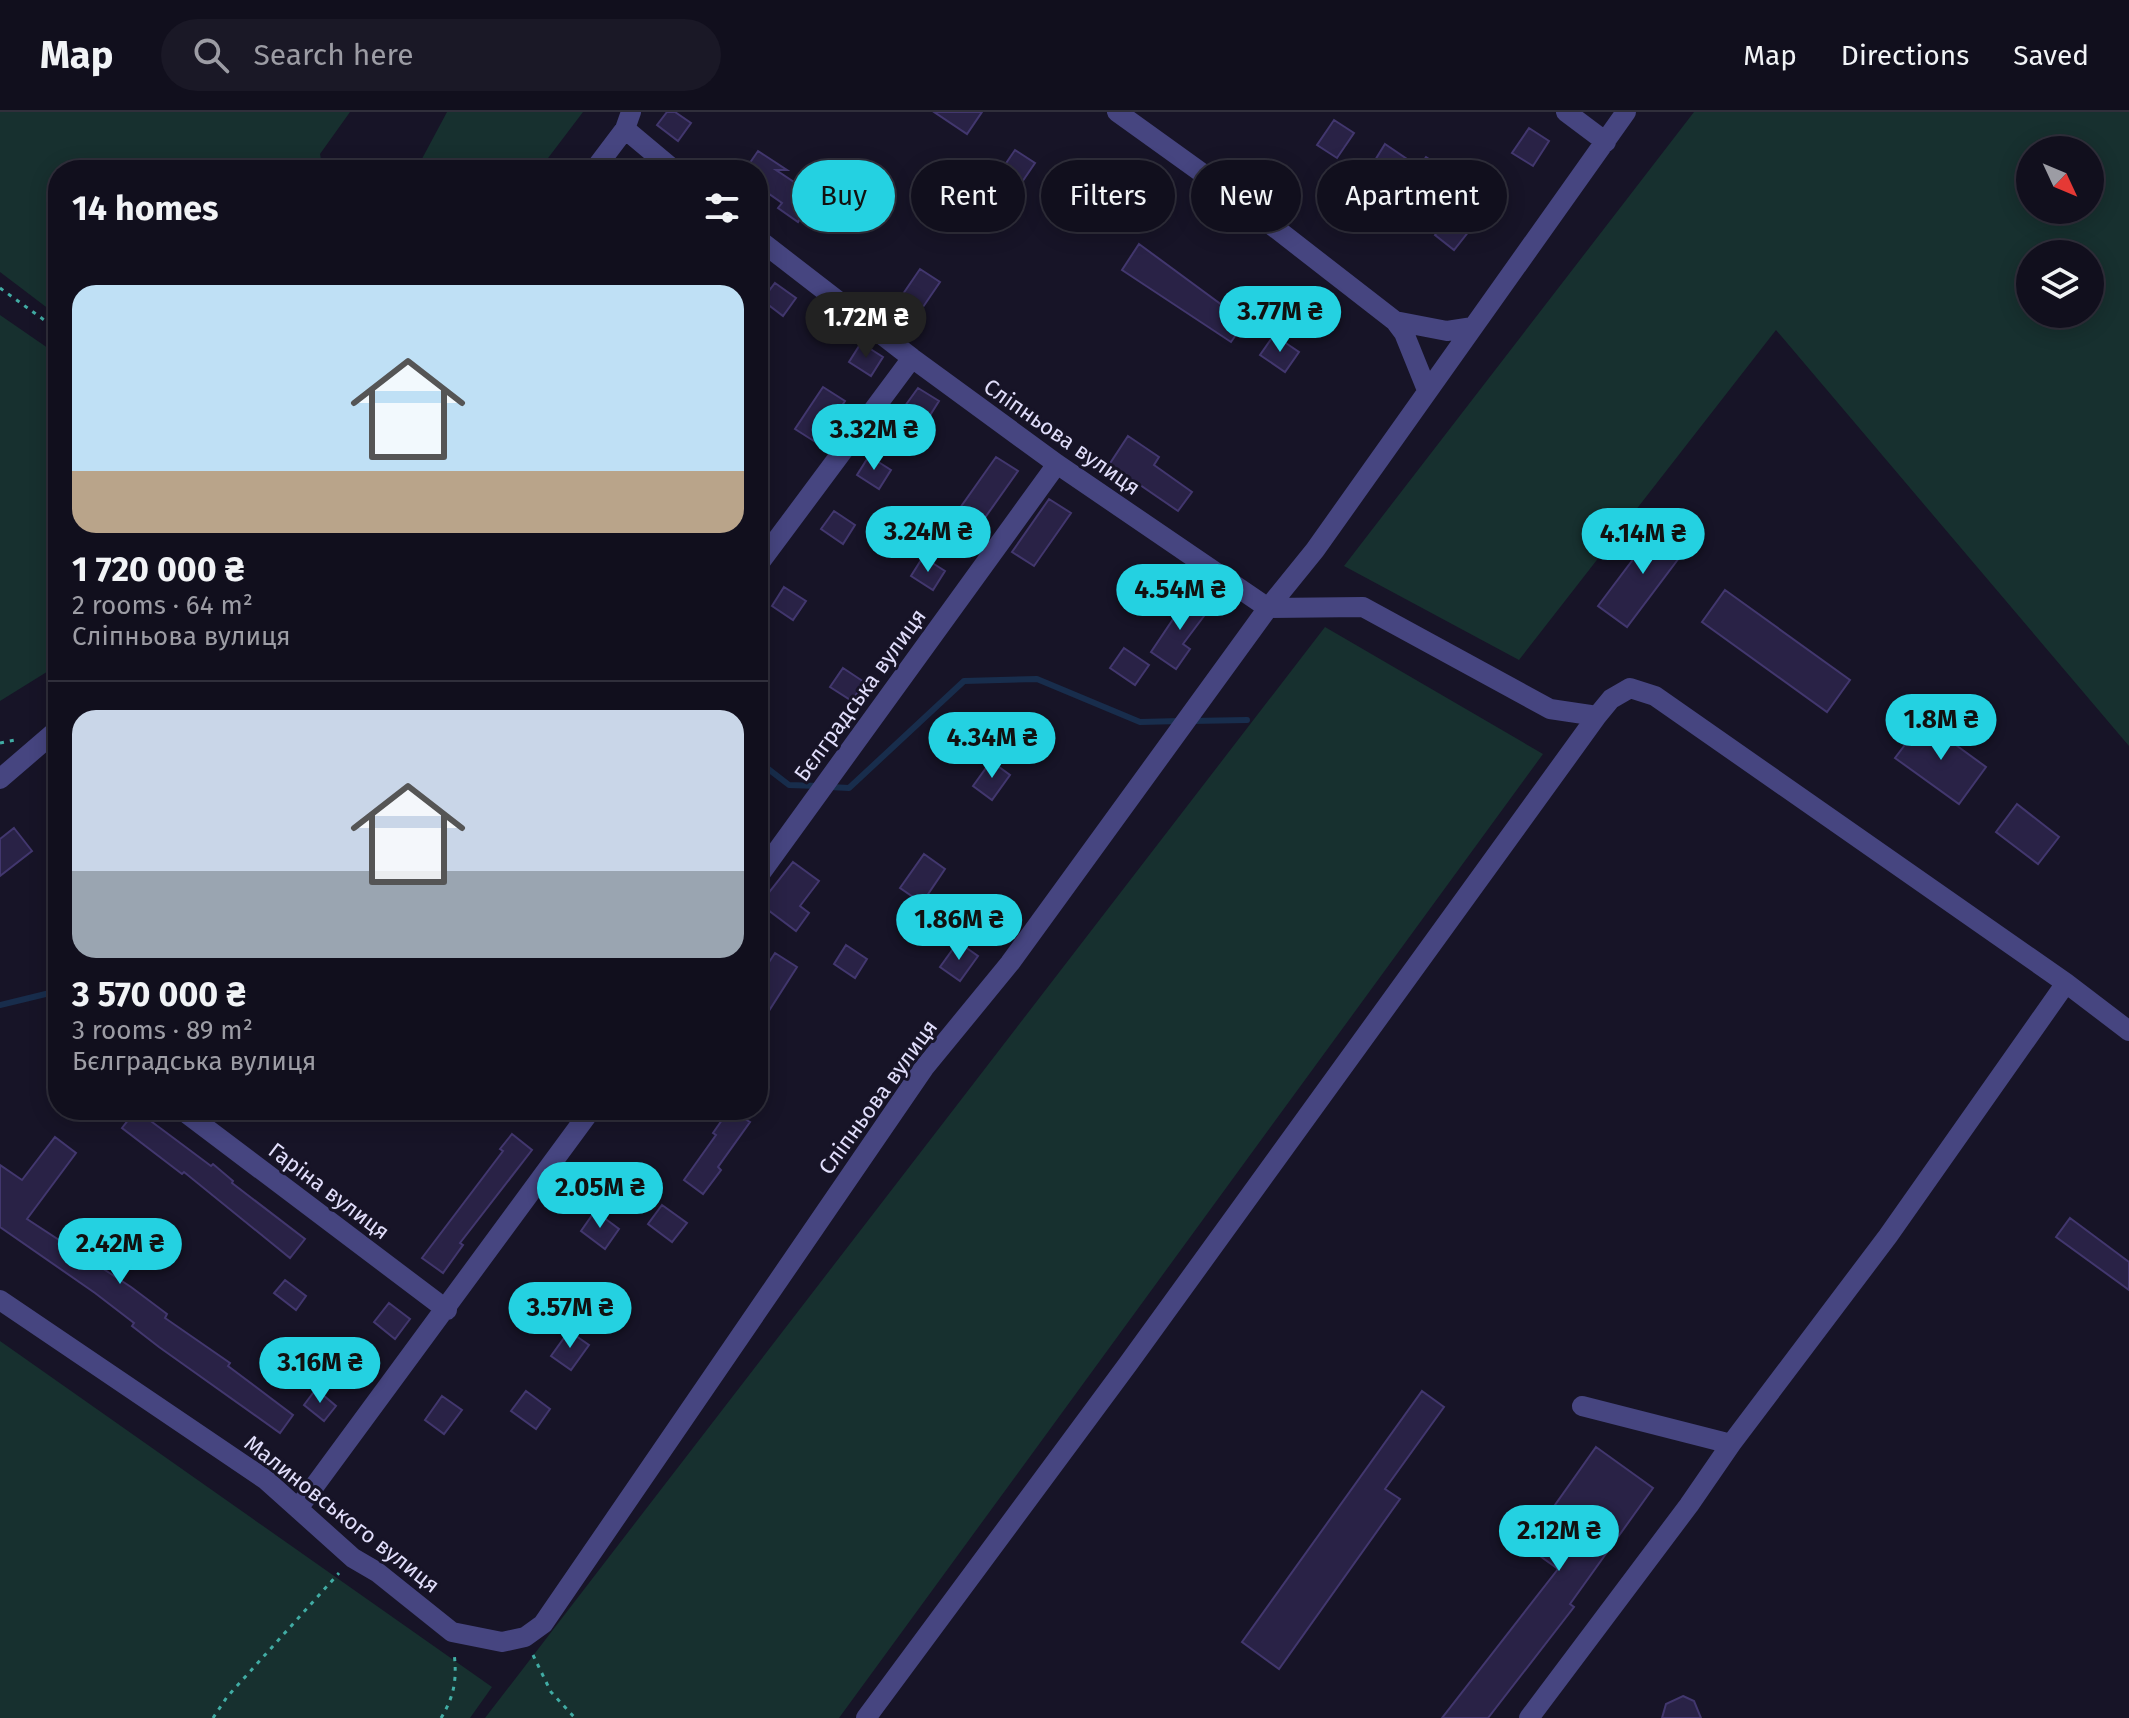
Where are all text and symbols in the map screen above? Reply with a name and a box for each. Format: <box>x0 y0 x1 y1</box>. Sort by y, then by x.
search box <box>161 19 721 91</box>
text: Map <box>40 32 113 78</box>
icon: search <box>189 33 233 77</box>
text: Search here <box>253 37 414 73</box>
text: Map <box>1743 39 1797 72</box>
text: Directions <box>1841 39 1969 72</box>
text: Saved <box>2013 39 2089 72</box>
north arrow <box>2016 136 2104 224</box>
map controls <box>2016 136 2104 328</box>
chip: Buy <box>792 160 895 232</box>
chip: Rent <box>911 160 1025 232</box>
chip: Filters <box>1041 160 1175 232</box>
chip: New <box>1191 160 1301 232</box>
chip: Apartment <box>1317 160 1507 232</box>
icon: filters <box>700 186 744 230</box>
text: 14 homes <box>72 188 218 229</box>
button: layers <box>2016 240 2104 328</box>
pin: 3.77M ₴ <box>1206 286 1354 354</box>
pin: 1.72M ₴ <box>792 292 940 360</box>
text: 3.77M ₴ <box>1237 296 1323 327</box>
text: 1.72M ₴ <box>823 302 909 333</box>
icon: home <box>336 337 480 481</box>
street label: Сліпньова вулиця <box>978 373 1146 501</box>
pin: 3.32M ₴ <box>800 404 948 472</box>
text: 3.32M ₴ <box>830 414 918 445</box>
pin: 3.24M ₴ <box>854 506 1002 574</box>
pin: 4.14M ₴ <box>1569 508 1717 576</box>
text: 3.24M ₴ <box>884 516 972 547</box>
text: 4.14M ₴ <box>1600 518 1686 549</box>
text: 1 720 000 ₴ <box>72 549 244 590</box>
pin: 4.54M ₴ <box>1106 564 1254 632</box>
text: 4.54M ₴ <box>1134 574 1226 605</box>
text: 2 rooms · 64 m² <box>72 590 253 621</box>
street label: Бєлградська вулиця <box>788 603 932 787</box>
text: Сліпньова вулиця <box>72 621 291 652</box>
pin: 1.8M ₴ <box>1876 694 2006 762</box>
text: 1.8M ₴ <box>1904 704 1978 735</box>
pin: 4.34M ₴ <box>918 712 1066 780</box>
text: 4.34M ₴ <box>946 722 1038 753</box>
icon: home <box>336 762 480 906</box>
pin: 1.86M ₴ <box>885 894 1033 962</box>
text: 1.86M ₴ <box>914 904 1004 935</box>
text: 3 570 000 ₴ <box>72 974 246 1015</box>
street label: Сліпньова вулиця <box>813 1014 943 1180</box>
text: 3 rooms · 89 m² <box>72 1015 253 1046</box>
text: Бєлградська вулиця <box>72 1046 316 1077</box>
street label: Гаріна вулиця <box>263 1137 395 1245</box>
pin: 2.05M ₴ <box>526 1162 674 1230</box>
text: 2.05M ₴ <box>555 1172 645 1203</box>
pin: 2.42M ₴ <box>46 1218 194 1286</box>
text: 2.42M ₴ <box>76 1228 164 1259</box>
pin: 3.57M ₴ <box>496 1282 644 1350</box>
text: 3.57M ₴ <box>527 1292 613 1323</box>
pin: 3.16M ₴ <box>246 1337 394 1405</box>
text: 3.16M ₴ <box>277 1347 363 1378</box>
street label: Малиновського вулиця <box>239 1429 445 1599</box>
pin: 2.12M ₴ <box>1485 1505 1633 1573</box>
text: 2.12M ₴ <box>1517 1515 1601 1546</box>

